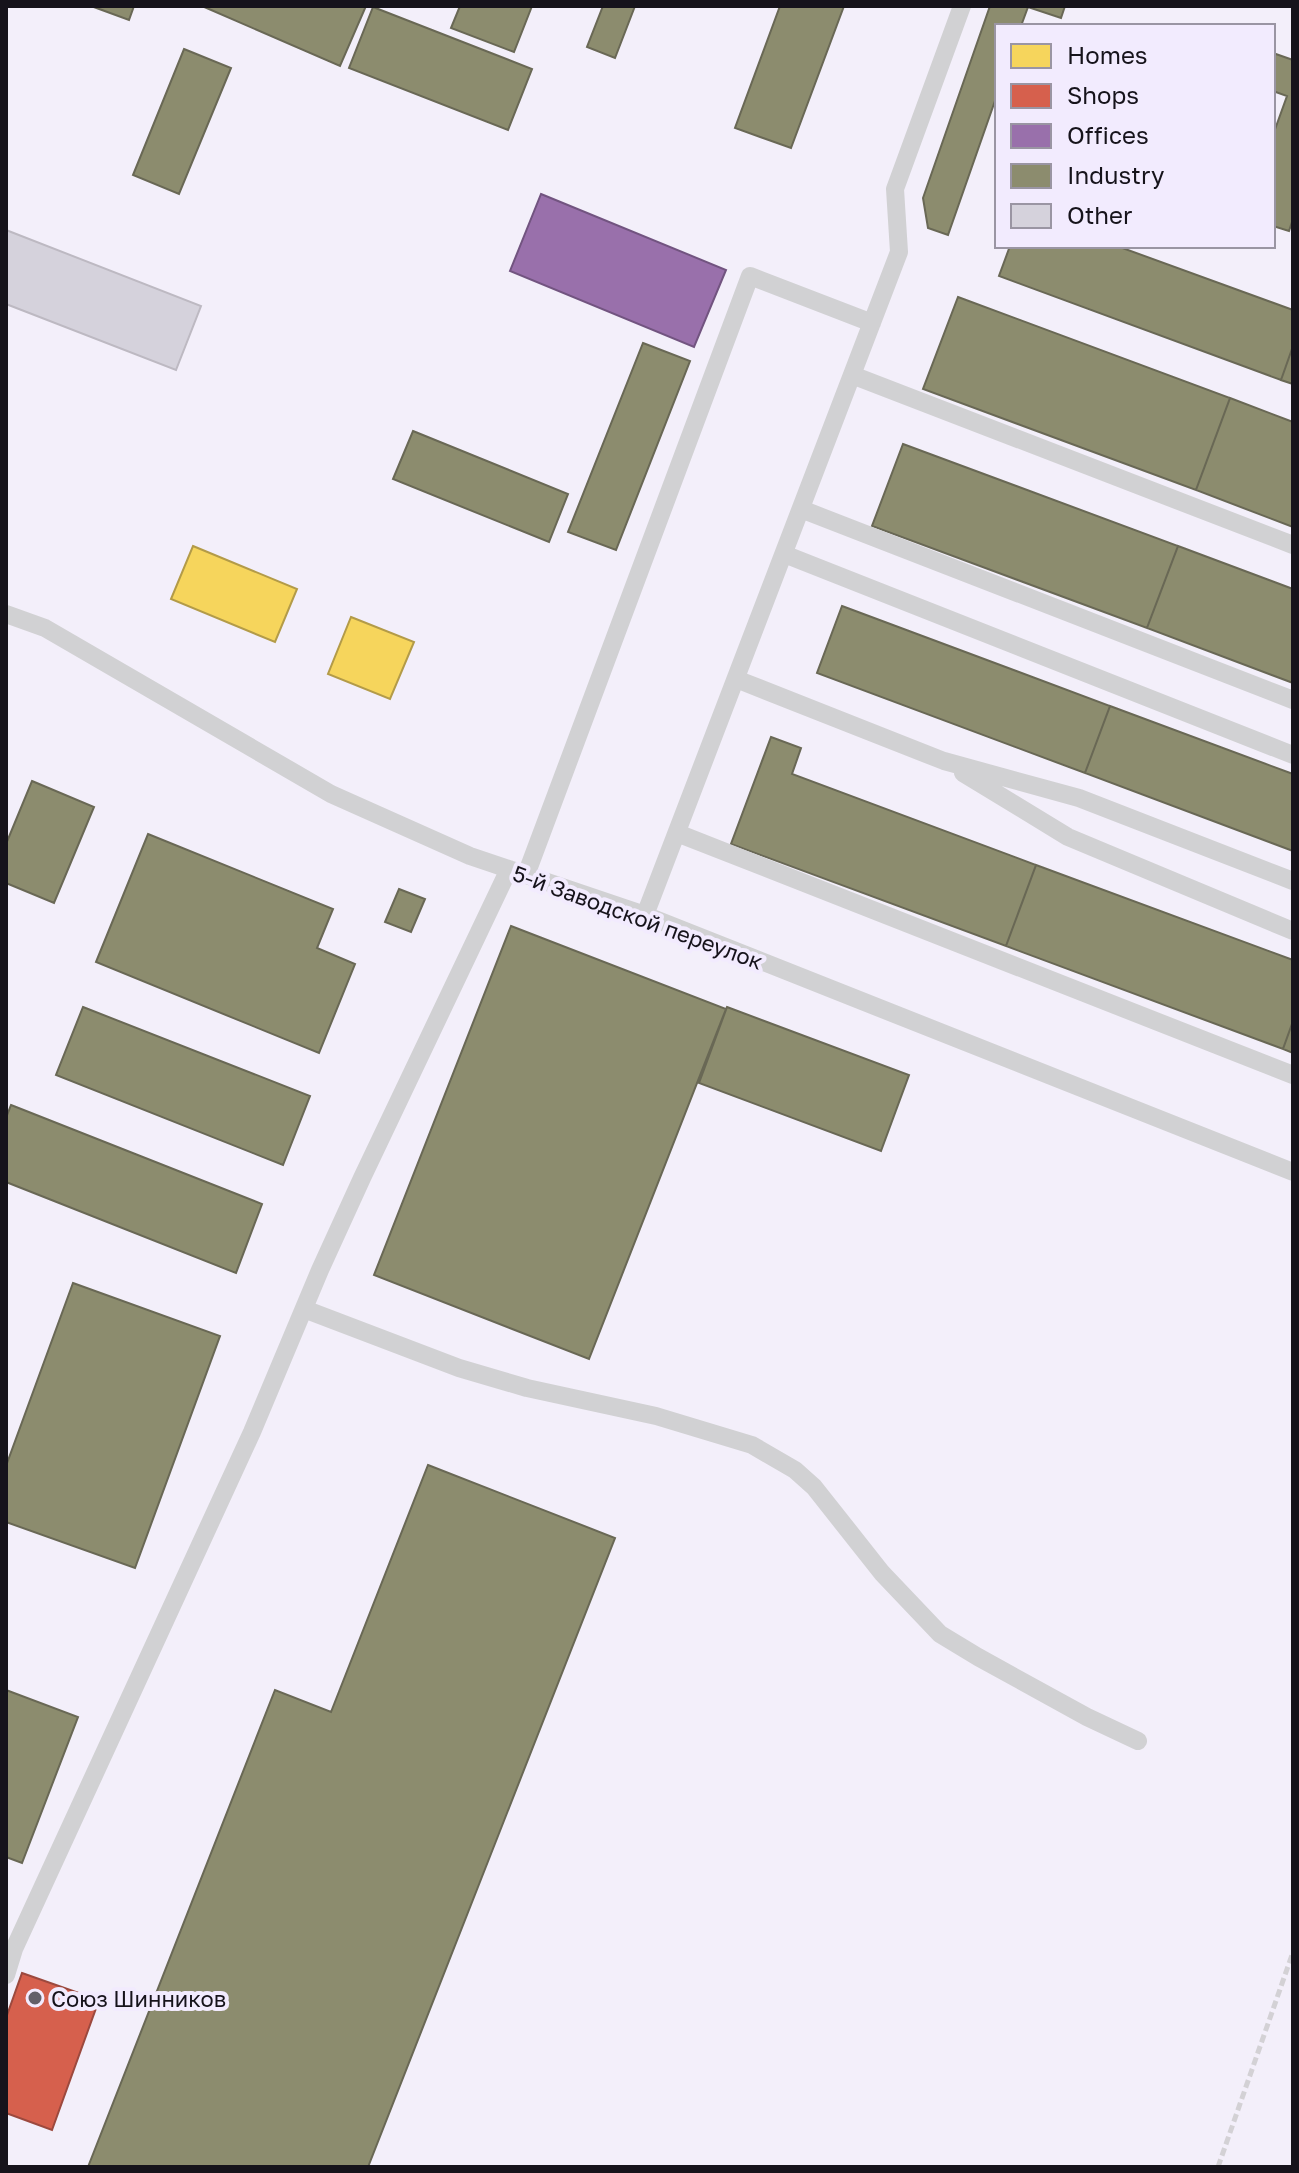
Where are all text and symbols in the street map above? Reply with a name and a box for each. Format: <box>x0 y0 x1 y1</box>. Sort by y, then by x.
legend <box>995 24 1275 248</box>
text: Homes <box>1067 40 1148 69</box>
text: Shops <box>1067 80 1139 109</box>
text: Offices <box>1067 120 1149 149</box>
text: Industry <box>1067 160 1164 189</box>
text: Other <box>1067 200 1132 229</box>
street label: 5-й Заводской переулок <box>509 859 767 975</box>
place label: Союз Шинников <box>51 1985 226 2012</box>
marker: Союз Шинников <box>26 1989 44 2007</box>

